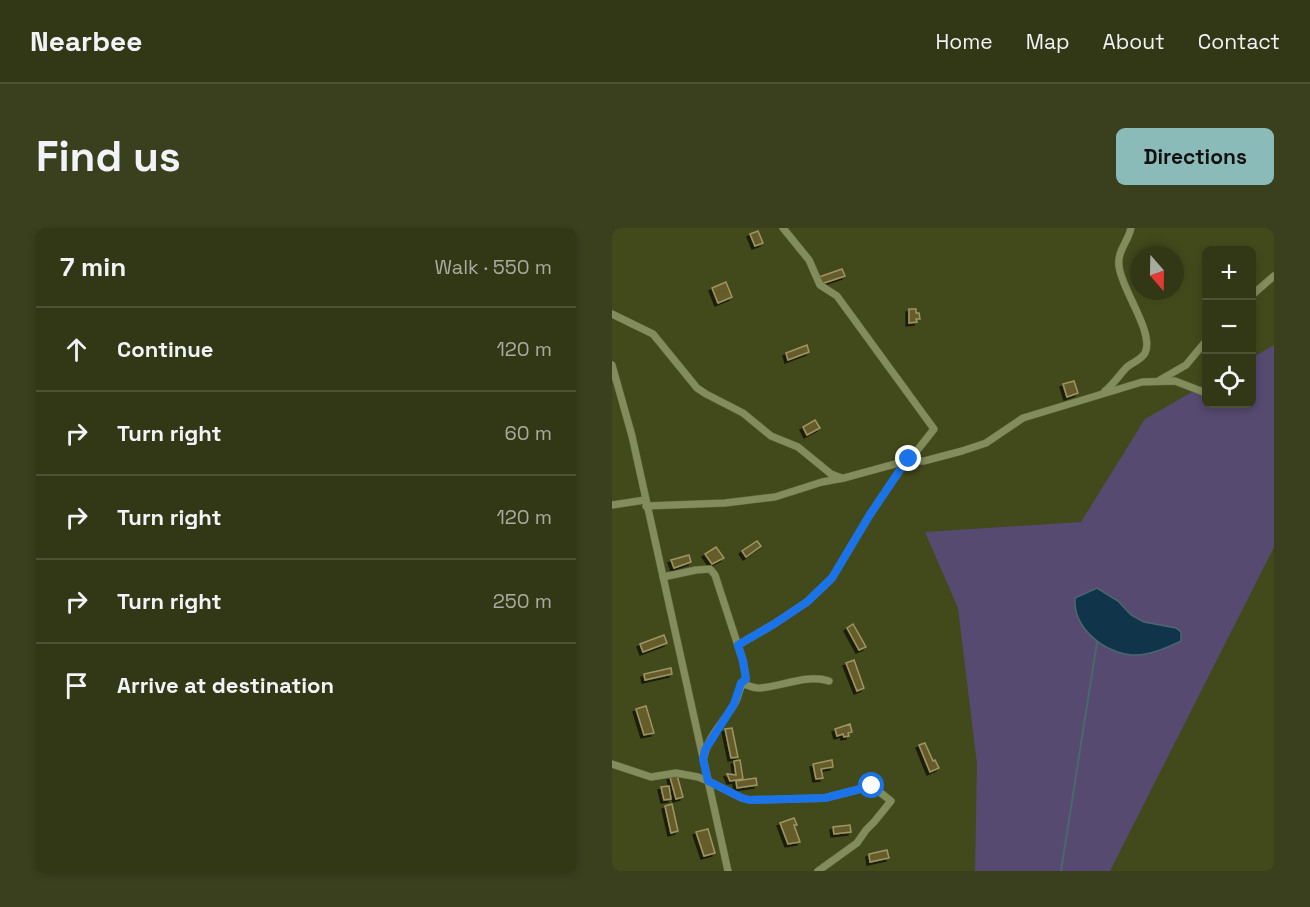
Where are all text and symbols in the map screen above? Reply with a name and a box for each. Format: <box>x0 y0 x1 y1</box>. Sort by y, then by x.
text: Nearbee <box>30 23 142 59</box>
text: Home <box>935 28 993 55</box>
text: Map <box>1026 28 1070 55</box>
text: About <box>1103 28 1165 55</box>
text: Contact <box>1198 28 1280 55</box>
button: Directions <box>1116 128 1274 185</box>
text: Find us <box>36 130 181 183</box>
north arrow <box>1130 246 1184 300</box>
map controls <box>1202 246 1256 408</box>
button: + <box>1202 246 1256 300</box>
text: 7 min <box>60 250 126 284</box>
text: Walk · 550 m <box>434 254 552 280</box>
button: − <box>1202 300 1256 354</box>
icon: ahead <box>60 333 93 366</box>
text: Continue <box>117 335 213 363</box>
text: 120 m <box>496 336 552 362</box>
button: locate <box>1202 354 1256 408</box>
icon: right <box>60 417 93 450</box>
text: Turn right <box>117 419 222 447</box>
text: 60 m <box>505 420 552 446</box>
route end <box>895 445 921 471</box>
icon: right <box>60 501 93 534</box>
text: Turn right <box>117 503 222 531</box>
text: 120 m <box>496 504 552 530</box>
icon: right <box>60 585 93 618</box>
text: Turn right <box>117 587 222 615</box>
text: 250 m <box>493 588 552 614</box>
icon: arrive <box>60 669 93 702</box>
text: Arrive at destination <box>117 671 334 699</box>
route start <box>858 772 884 798</box>

